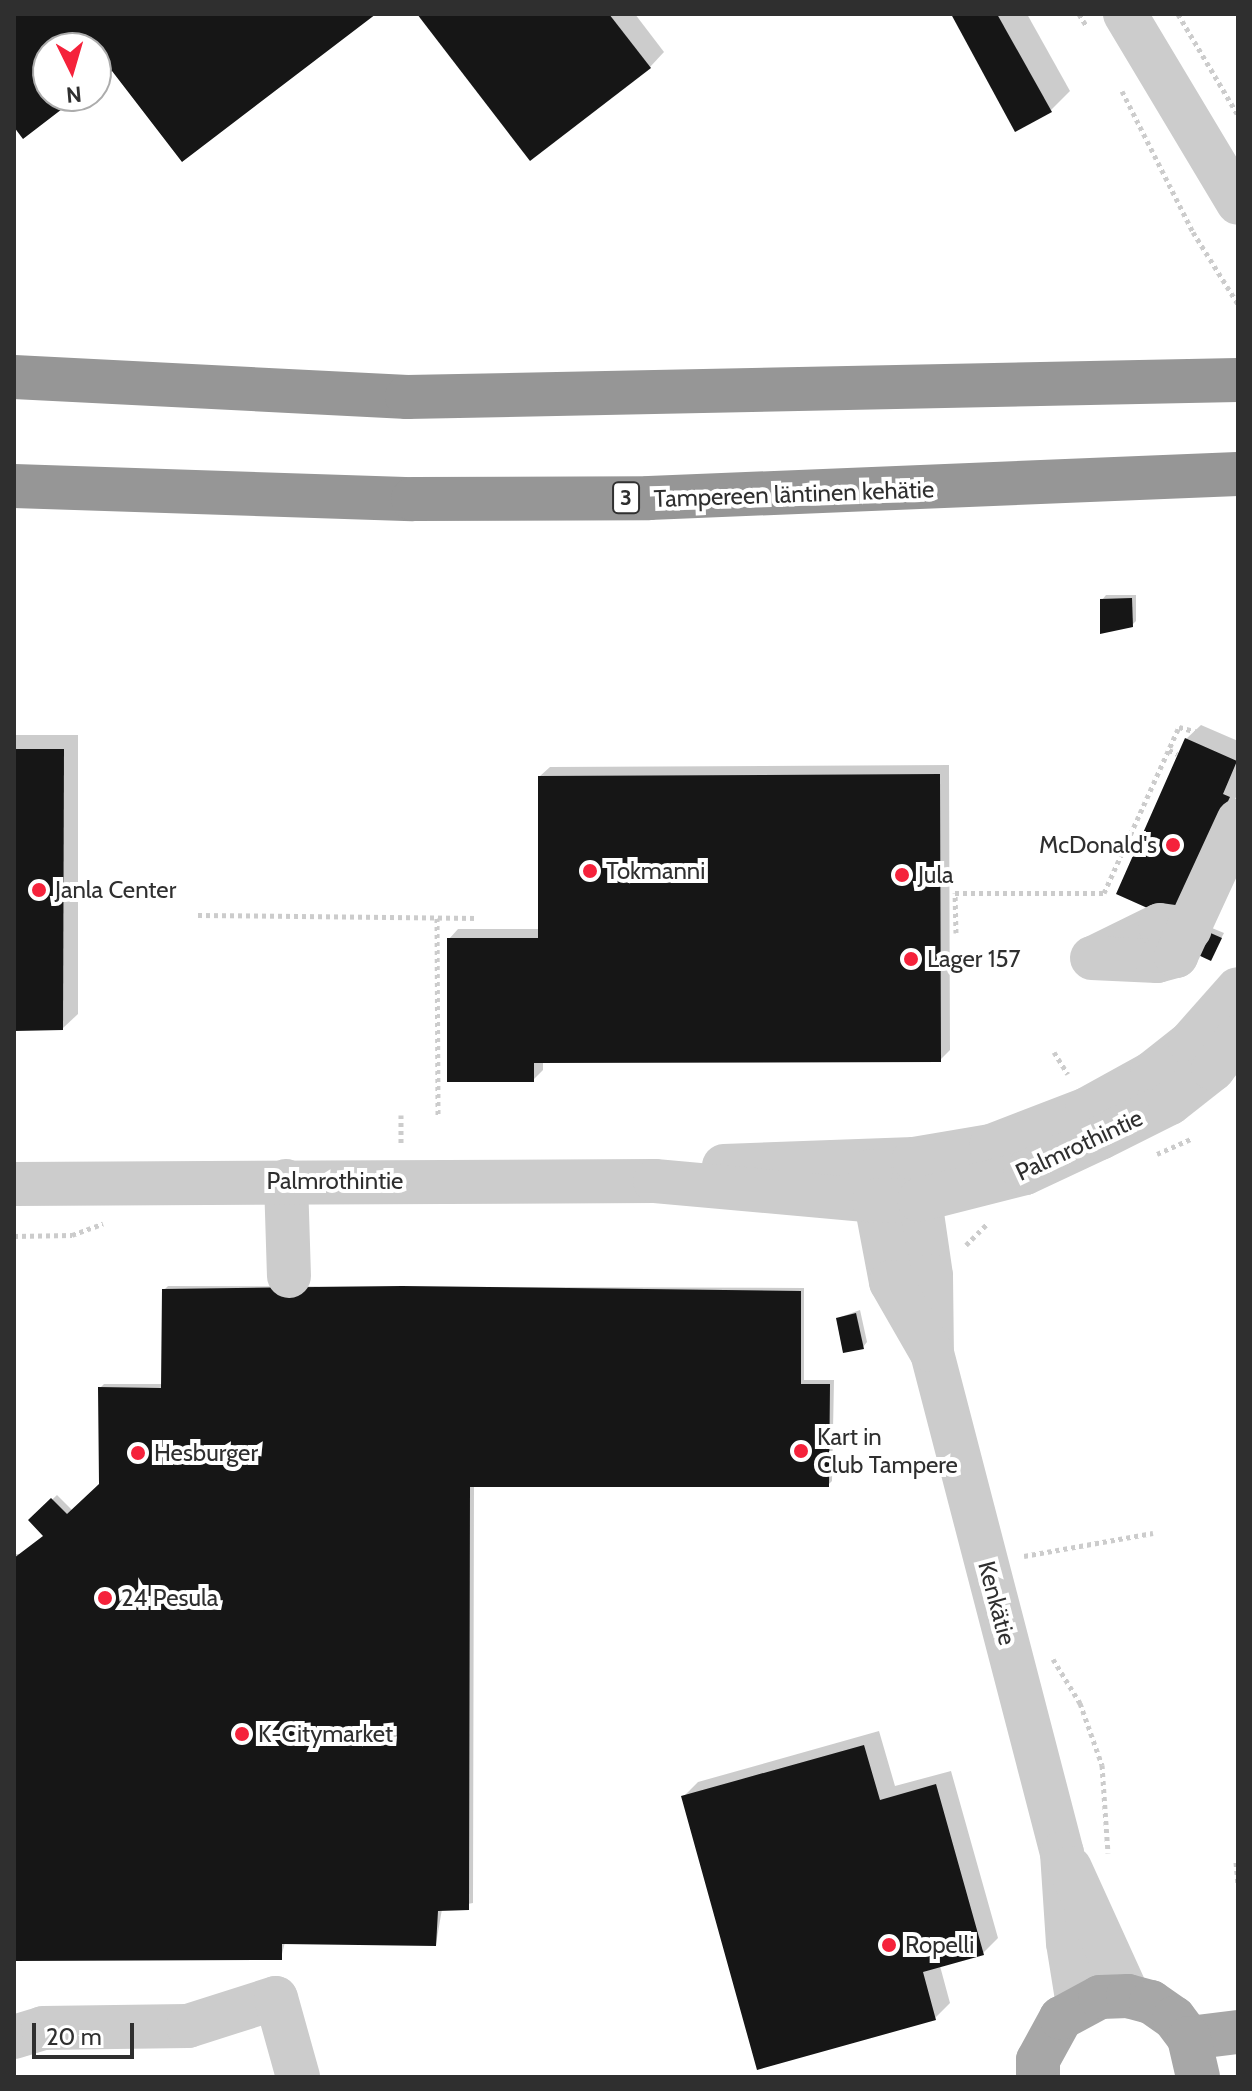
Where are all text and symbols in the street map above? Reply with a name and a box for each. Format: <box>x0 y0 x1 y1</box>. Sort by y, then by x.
north arrow <box>32 32 112 112</box>
text: N <box>65 80 83 109</box>
street label: Tampereen läntinen kehätie <box>653 475 935 513</box>
road number: 3 <box>612 480 640 516</box>
place label: McDonald's <box>1039 831 1157 859</box>
marker: McDonald's <box>1164 836 1182 854</box>
place label: Tokmanni <box>606 857 705 885</box>
place label: Jula <box>918 861 954 889</box>
marker: Tokmanni <box>581 862 599 880</box>
marker: Jula <box>893 866 911 884</box>
place label: Janla Center <box>55 876 176 904</box>
marker: Janla Center <box>30 881 48 899</box>
place label: Lager 157 <box>927 945 1021 973</box>
marker: Lager 157 <box>902 950 920 968</box>
street label: Palmrothintie <box>1011 1103 1147 1187</box>
street label: Palmrothintie <box>267 1167 403 1195</box>
place label: Kart in Club Tampere <box>817 1423 958 1479</box>
place label: Hesburger <box>154 1439 258 1467</box>
marker: Kart in Club Tampere <box>792 1442 810 1460</box>
marker: Hesburger <box>129 1444 147 1462</box>
street label: Kenkätie <box>972 1558 1022 1648</box>
place label: 24 Pesula <box>121 1584 218 1612</box>
marker: 24 Pesula <box>96 1589 114 1607</box>
place label: K-Citymarket <box>258 1720 393 1748</box>
marker: K-Citymarket <box>233 1725 251 1743</box>
place label: Ropelli <box>905 1931 974 1959</box>
marker: Ropelli <box>880 1936 898 1954</box>
scale bar <box>36 2007 138 2057</box>
text: 20 m <box>46 2022 102 2051</box>

